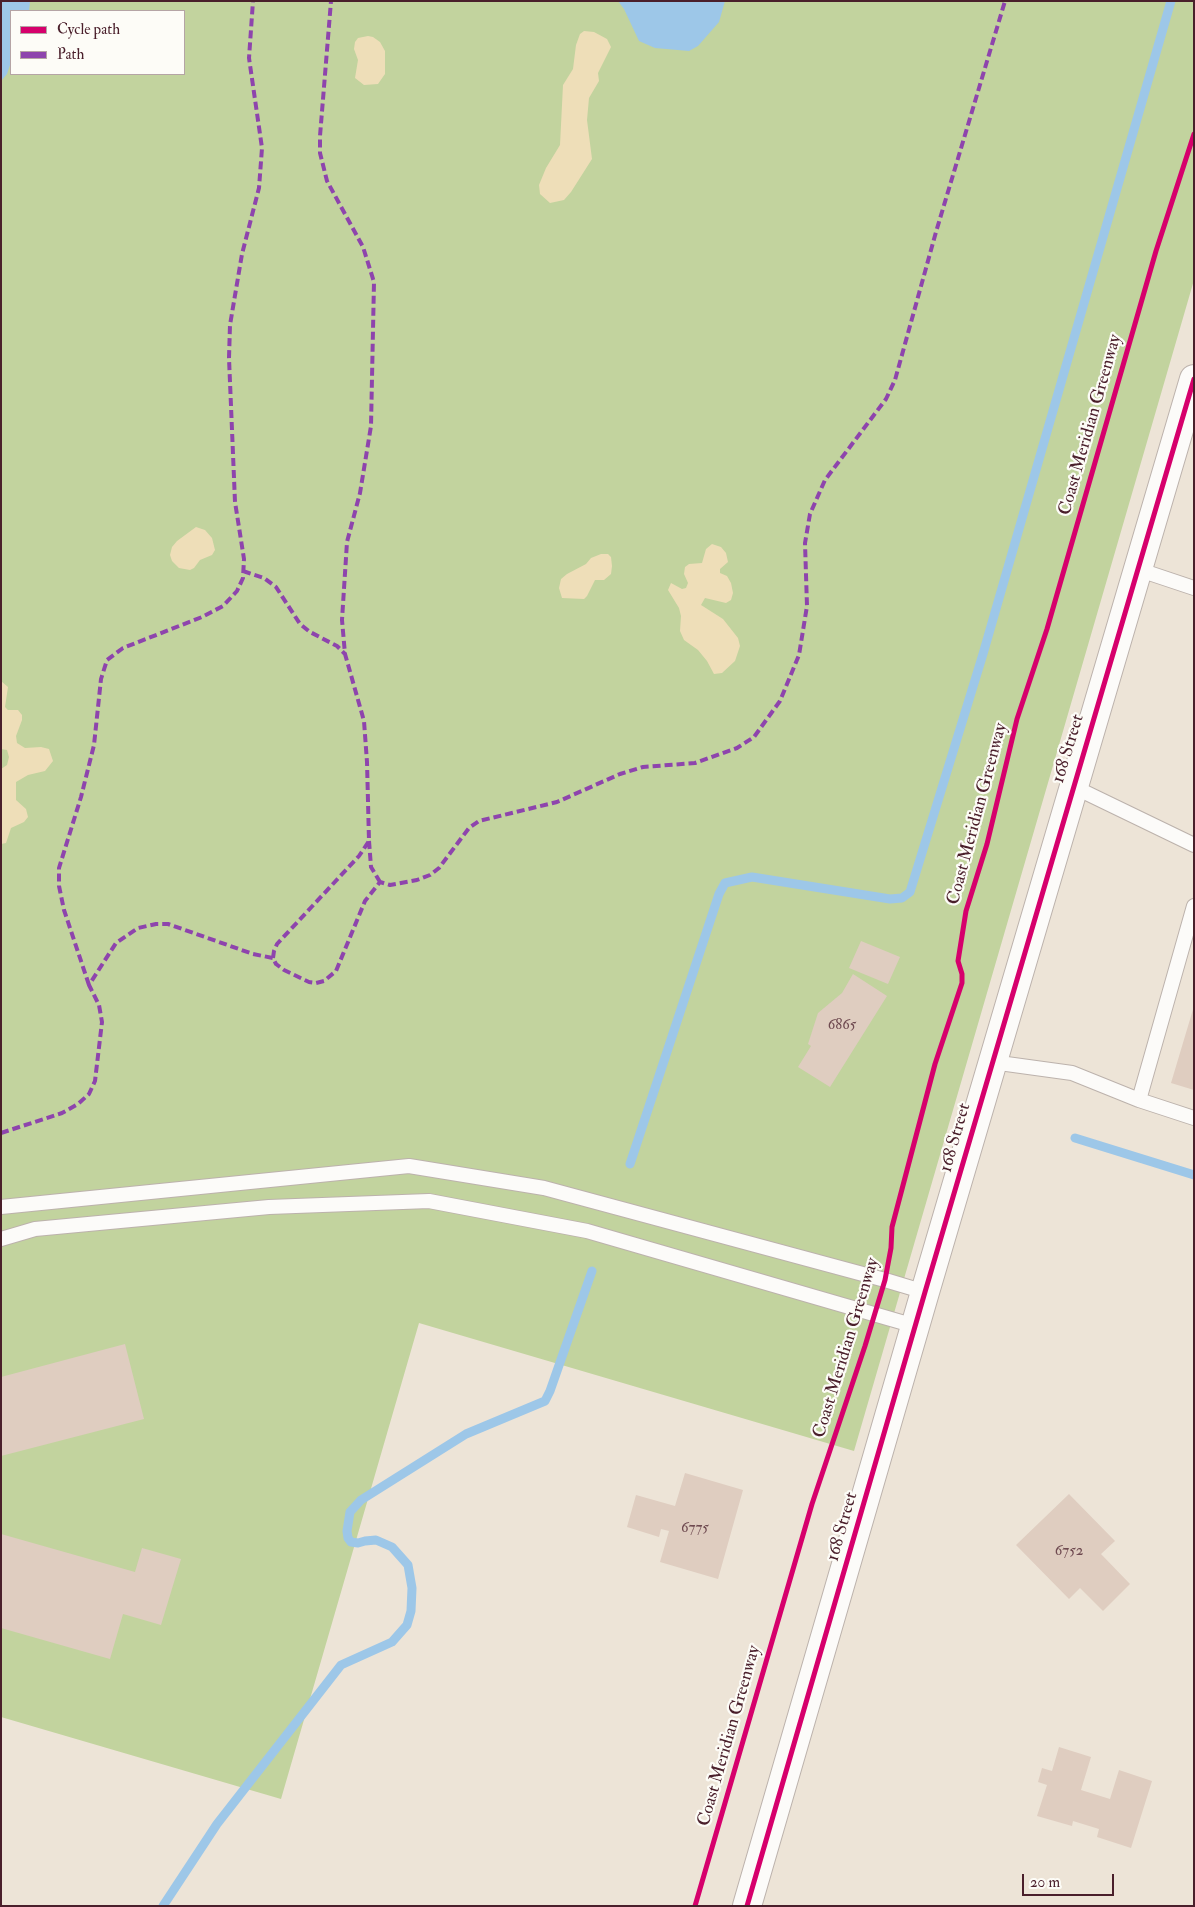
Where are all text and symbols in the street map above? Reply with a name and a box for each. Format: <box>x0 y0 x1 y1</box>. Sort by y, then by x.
legend <box>10 10 185 75</box>
text: Cycle path <box>57 20 120 39</box>
text: Path <box>57 45 84 64</box>
street label: Coast Meridian Greenway <box>1055 332 1127 518</box>
street label: 168 Street <box>1048 712 1090 786</box>
street label: Coast Meridian Greenway <box>943 721 1013 907</box>
house number: 6865 <box>828 1017 856 1035</box>
street label: 168 Street <box>936 1101 976 1175</box>
street label: Coast Meridian Greenway <box>809 1255 885 1441</box>
street label: 168 Street <box>823 1490 863 1564</box>
house number: 6775 <box>681 1520 709 1538</box>
house number: 6752 <box>1055 1543 1083 1561</box>
street label: Coast Meridian Greenway <box>694 1643 766 1829</box>
scale bar <box>1025 1864 1118 1896</box>
text: 20 m <box>1030 1873 1060 1892</box>

